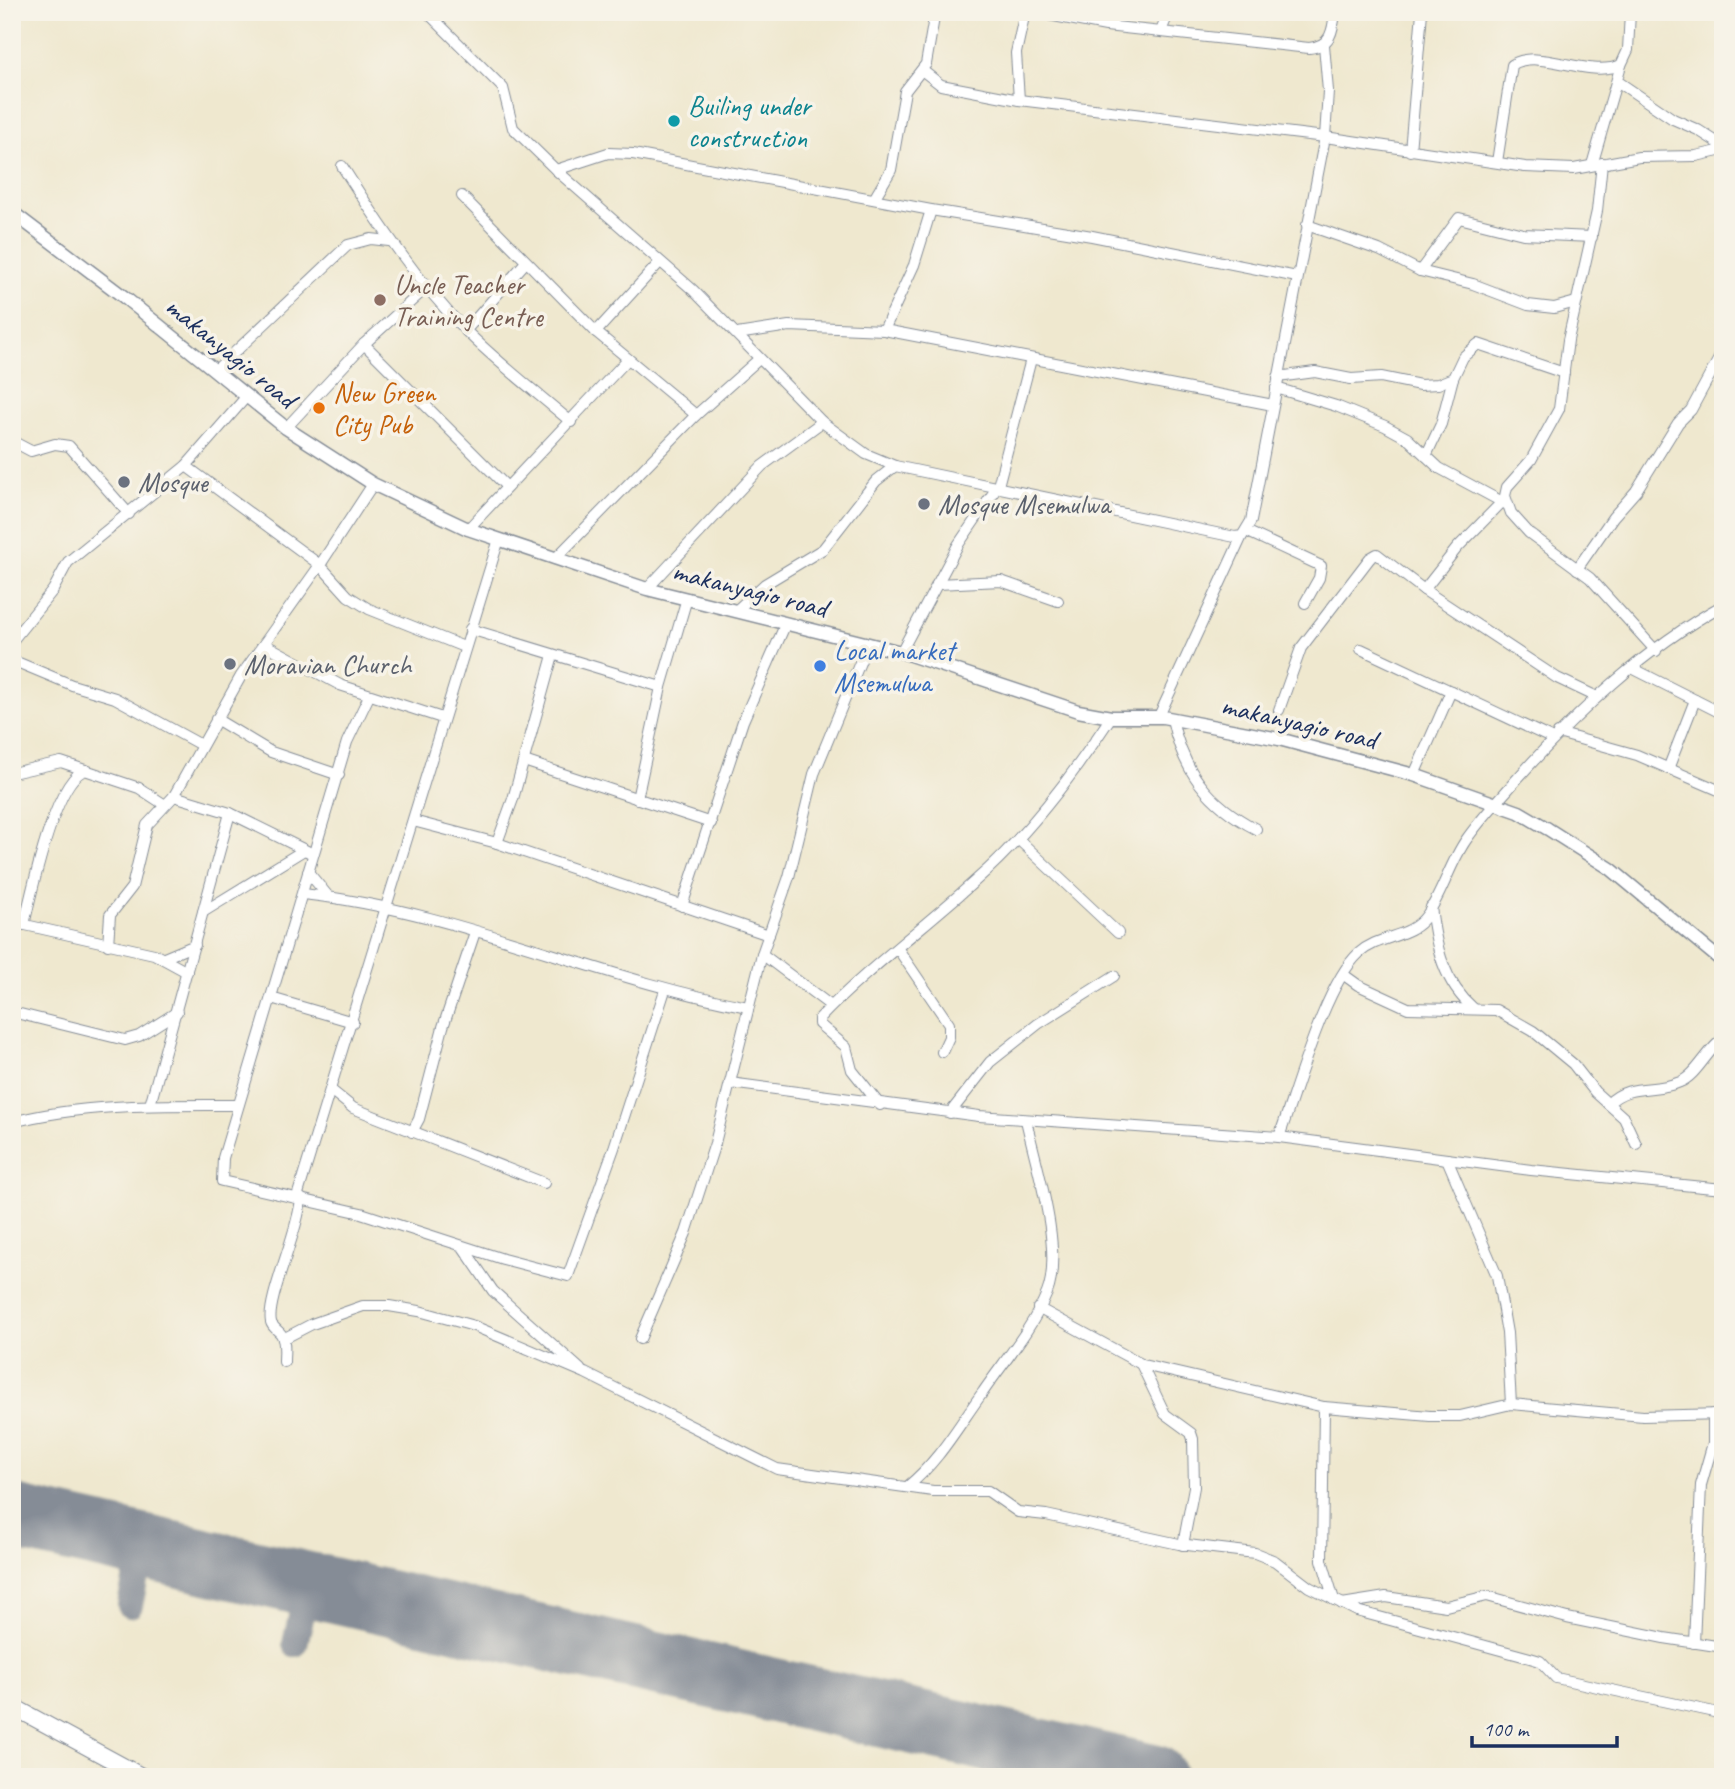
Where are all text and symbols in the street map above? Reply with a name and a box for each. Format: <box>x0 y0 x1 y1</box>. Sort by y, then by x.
place label: Builing under construction <box>688 88 813 155</box>
marker: Builing under construction <box>666 113 682 129</box>
place label: Uncle Teacher Training Centre <box>394 267 544 334</box>
street label: makanyagio road <box>159 289 307 418</box>
marker: Uncle Teacher Training Centre <box>372 292 388 308</box>
place label: New Green City Pub <box>333 375 437 442</box>
marker: New Green City Pub <box>311 400 327 416</box>
place label: Mosque <box>138 465 210 500</box>
marker: Mosque <box>116 474 132 490</box>
place label: Mosque Msemulwa <box>938 487 1112 522</box>
marker: Mosque Msemulwa <box>916 496 932 512</box>
street label: makanyagio road <box>669 553 835 626</box>
place label: Local market Msemulwa <box>834 633 958 700</box>
place label: Moravian Church <box>244 647 414 682</box>
marker: Moravian Church <box>222 656 238 672</box>
marker: Local market Msemulwa <box>812 658 828 674</box>
street label: makanyagio road <box>1218 687 1384 758</box>
scale bar <box>1472 1705 1618 1749</box>
text: 100 m <box>1483 1716 1530 1742</box>

